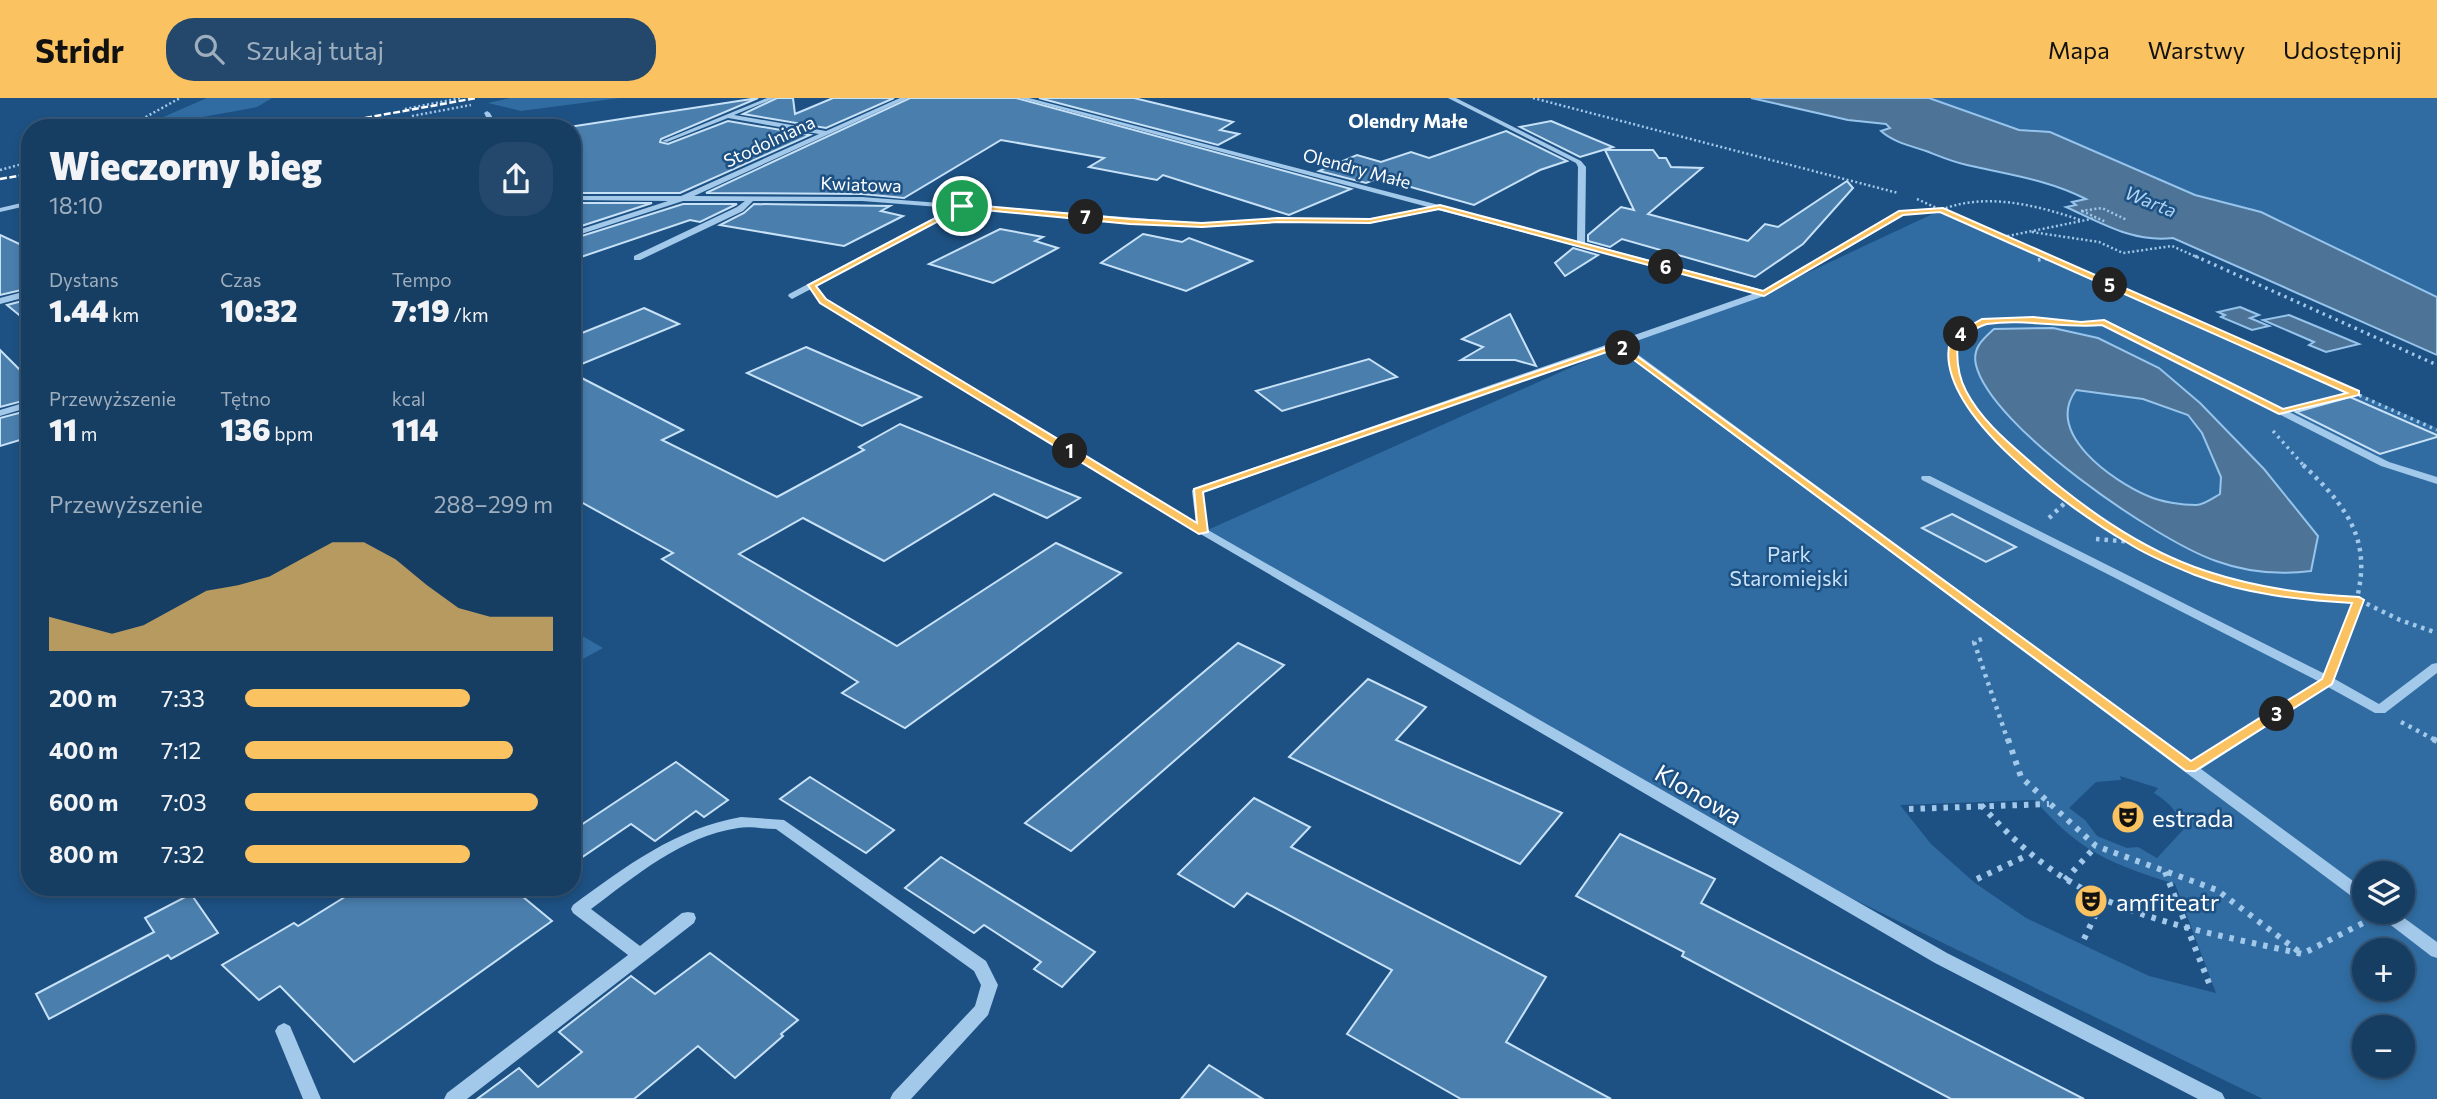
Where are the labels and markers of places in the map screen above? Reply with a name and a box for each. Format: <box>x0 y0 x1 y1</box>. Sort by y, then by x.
pin <box>932 176 992 236</box>
pin: 7 <box>1068 200 1104 234</box>
pin: 6 <box>1648 250 1684 284</box>
pin: 5 <box>2092 268 2128 302</box>
pin: 4 <box>1944 316 1979 352</box>
pin: 2 <box>1606 330 1640 366</box>
pin: 1 <box>1052 434 1088 468</box>
pin: 3 <box>2260 696 2294 732</box>
theatre icon: estrada <box>2109 798 2147 836</box>
place label: estrada <box>2152 803 2234 832</box>
theatre icon: amfiteatr <box>2072 882 2110 920</box>
place label: amfiteatr <box>2116 887 2220 916</box>

